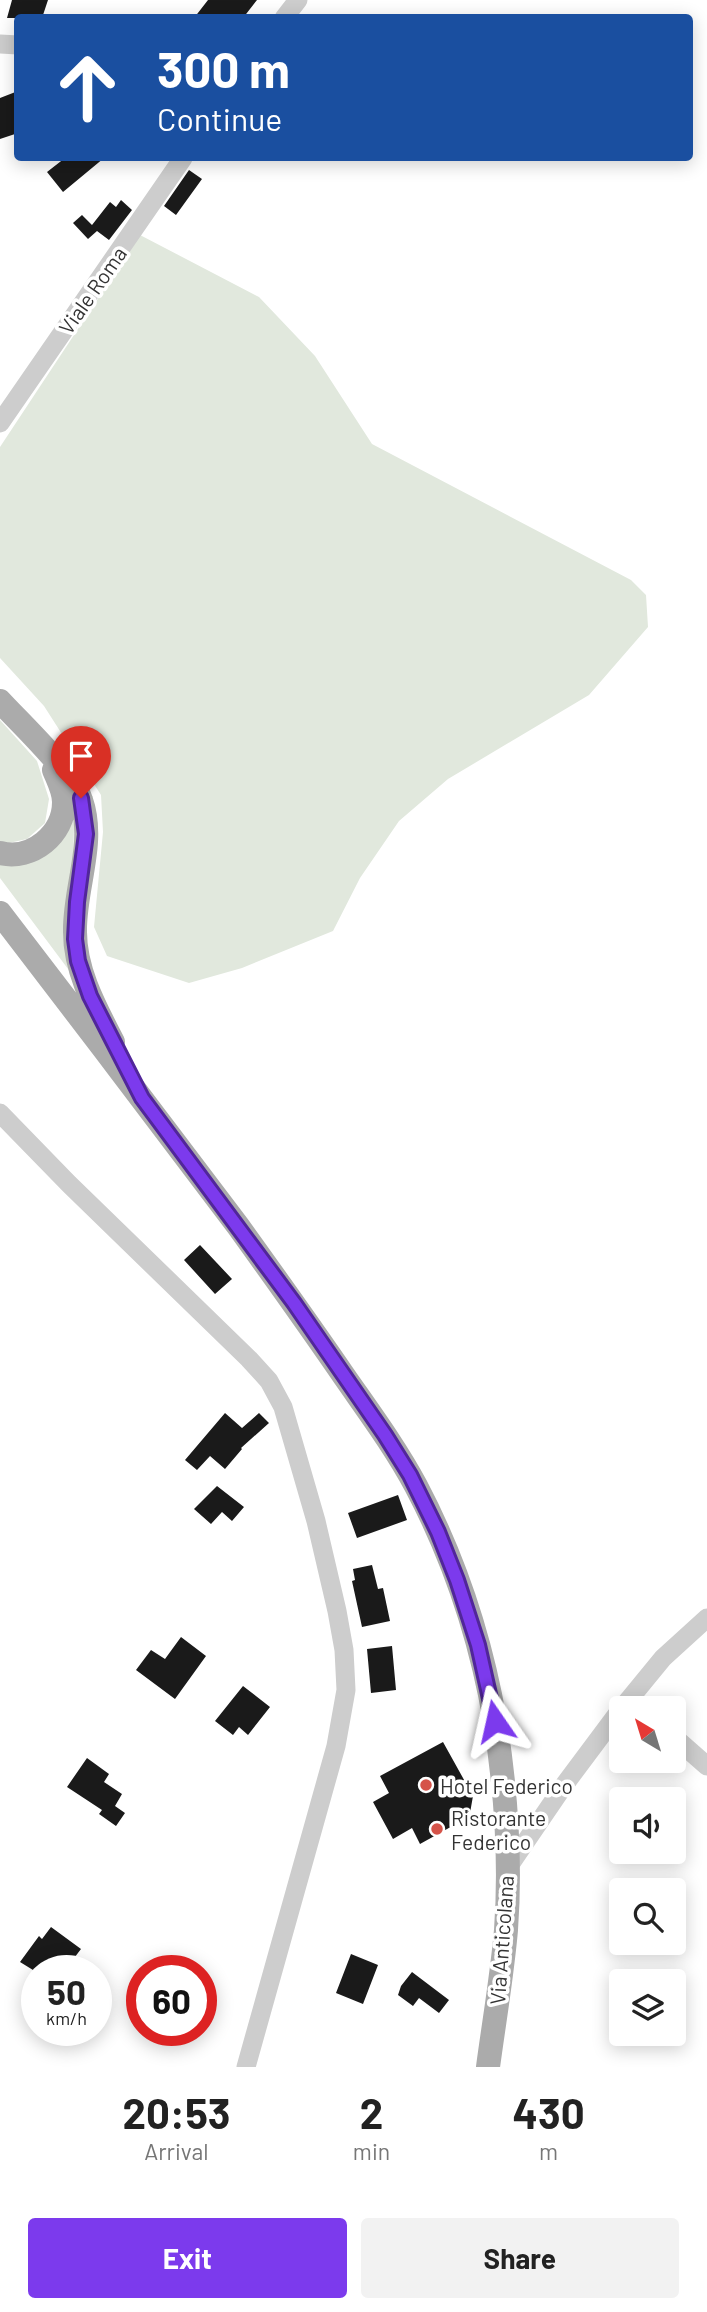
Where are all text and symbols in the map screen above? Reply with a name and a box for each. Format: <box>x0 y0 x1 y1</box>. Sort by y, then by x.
text: 300 m <box>157 39 290 98</box>
icon: ahead <box>42 42 133 133</box>
text: Continue <box>157 99 282 137</box>
street label: Viale Roma <box>53 241 131 339</box>
pin <box>51 726 111 798</box>
icon: arrive <box>62 737 100 775</box>
position arrow <box>458 1684 532 1758</box>
north arrow <box>609 1696 686 1773</box>
map controls <box>609 1696 686 2046</box>
place label: Hotel Federico <box>440 1773 573 1798</box>
marker: Hotel Federico <box>418 1777 434 1793</box>
button: sound <box>609 1787 686 1864</box>
place label: Ristorante Federico <box>451 1805 546 1854</box>
marker: Ristorante Federico <box>429 1821 445 1837</box>
street label: Via Anticolana <box>484 1874 518 2006</box>
button: search <box>609 1878 686 1955</box>
speed limit sign: 60 <box>126 1955 217 2046</box>
button: layers <box>609 1969 686 2046</box>
text: 50 <box>47 1970 86 2012</box>
text: km/h <box>46 2007 87 2029</box>
text: 20:53 <box>122 2087 230 2137</box>
text: 2 <box>360 2087 383 2137</box>
text: 430 <box>513 2087 585 2137</box>
text: Arrival <box>144 2137 209 2165</box>
text: min <box>353 2137 390 2165</box>
text: m <box>539 2137 558 2165</box>
button: Exit <box>28 2218 347 2298</box>
button: Share <box>361 2218 679 2298</box>

